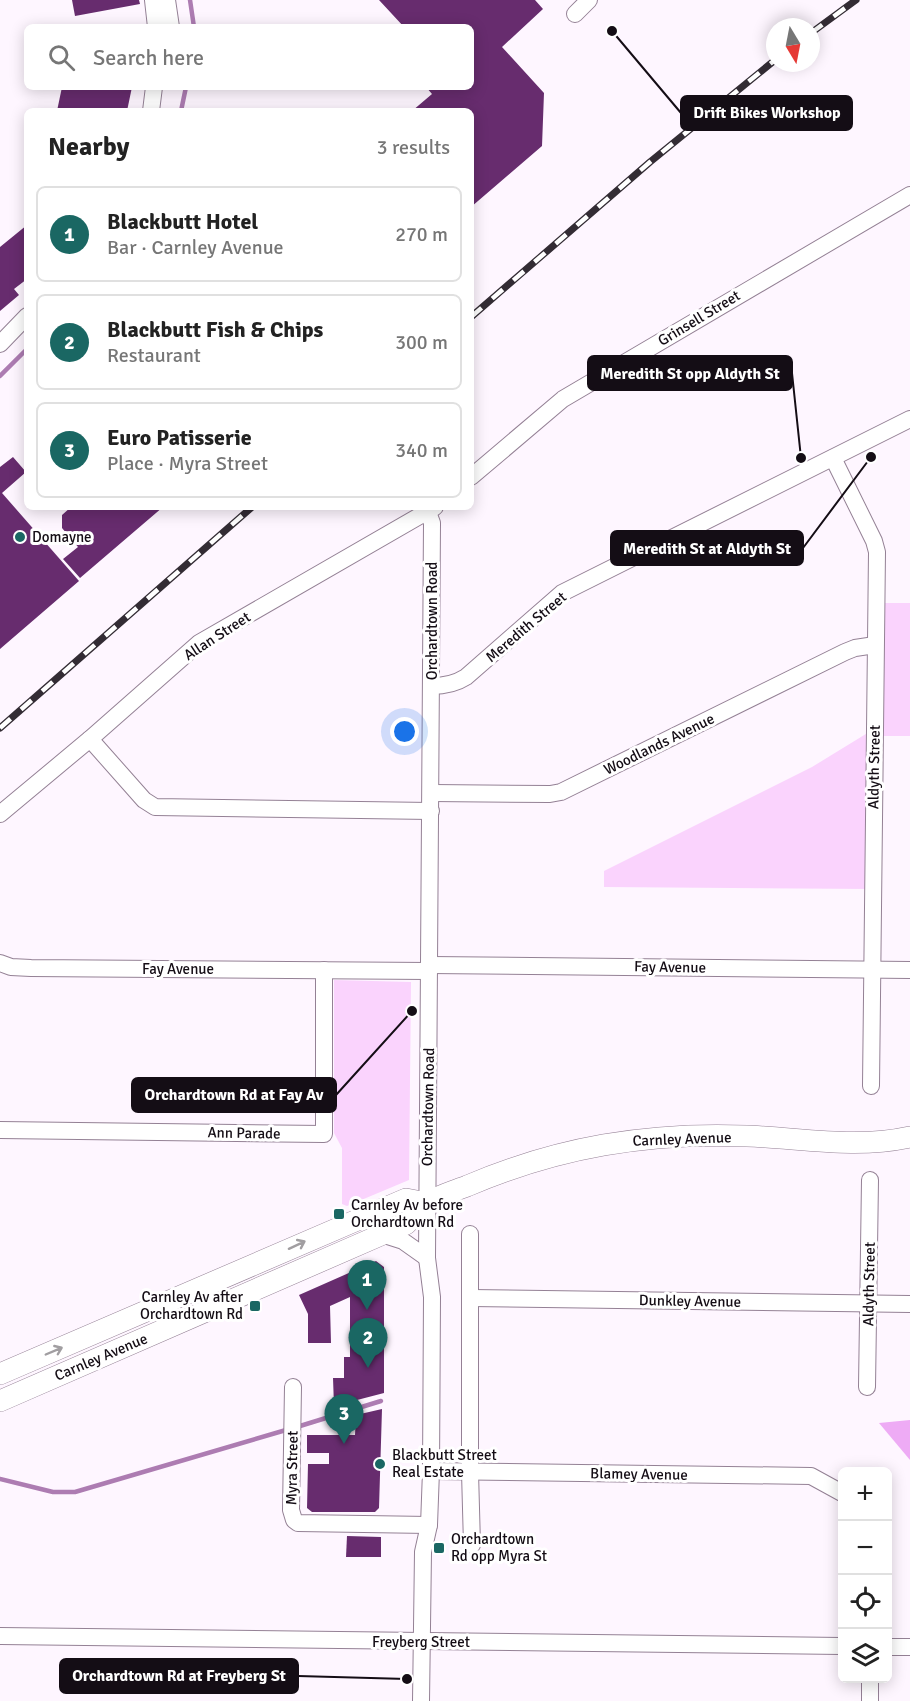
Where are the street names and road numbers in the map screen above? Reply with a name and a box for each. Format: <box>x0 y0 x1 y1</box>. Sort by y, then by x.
street label: Grinsell Street <box>655 286 743 350</box>
street label: Orchardtown Road <box>423 562 441 680</box>
street label: Meredith Street <box>482 588 570 666</box>
street label: Allan Street <box>180 608 254 664</box>
street label: Woodlands Avenue <box>601 709 717 779</box>
street label: Aldyth Street <box>864 725 884 809</box>
street label: Fay Avenue <box>634 957 706 977</box>
street label: Fay Avenue <box>142 960 214 978</box>
street label: Orchardtown Road <box>418 1048 438 1166</box>
street label: Ann Parade <box>207 1123 281 1143</box>
street label: Carnley Avenue <box>632 1128 732 1150</box>
street label: Aldyth Street <box>859 1242 879 1326</box>
street label: Dunkley Avenue <box>639 1291 741 1311</box>
street label: Carnley Avenue <box>52 1329 150 1385</box>
street label: Myra Street <box>282 1431 302 1505</box>
street label: Blamey Avenue <box>590 1464 688 1484</box>
street label: Freyberg Street <box>372 1633 470 1651</box>

